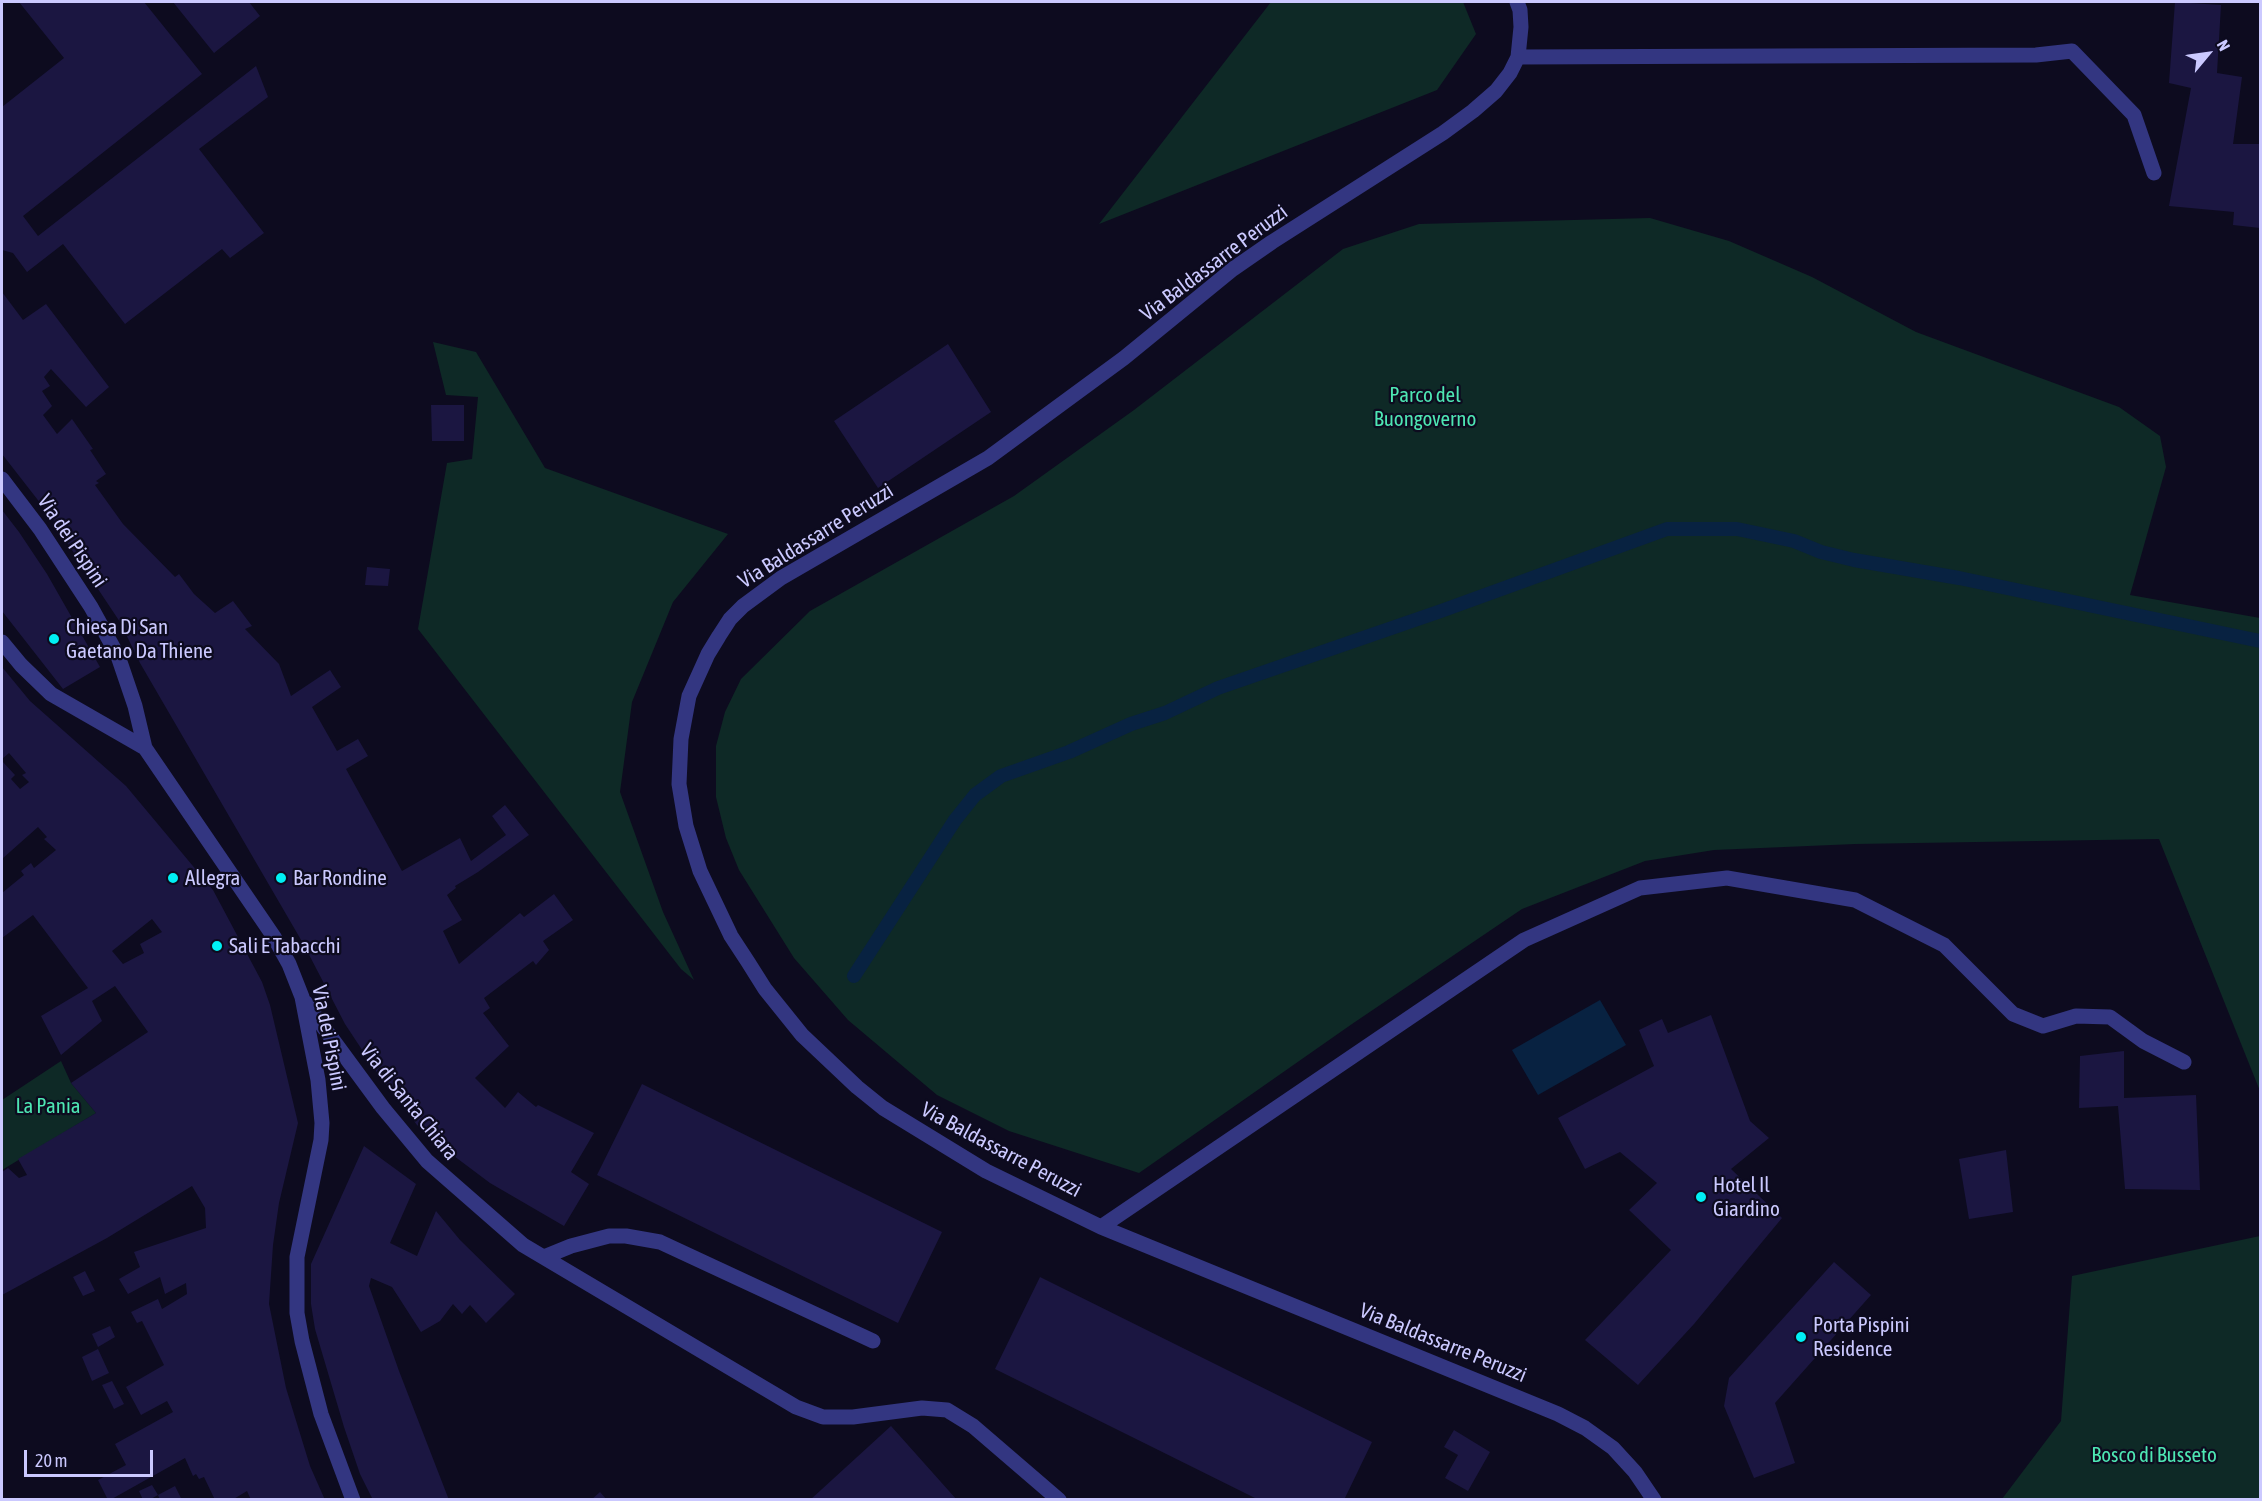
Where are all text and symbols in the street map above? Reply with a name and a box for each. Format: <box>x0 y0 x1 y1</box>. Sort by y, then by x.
north arrow <box>2178 24 2238 84</box>
text: N <box>2214 37 2234 54</box>
street label: Via Baldassarre Peruzzi <box>1135 199 1293 327</box>
park label: Parco del Buongoverno <box>1374 382 1476 432</box>
street label: Via Baldassarre Peruzzi <box>734 478 898 594</box>
street label: Via dei Pispini <box>32 490 112 592</box>
place label: Chiesa Di San Gaetano Da Thiene <box>66 614 213 664</box>
marker: Chiesa Di San Gaetano Da Thiene <box>47 632 61 646</box>
place label: Allegra <box>185 865 240 891</box>
place label: Bar Rondine <box>293 865 387 891</box>
marker: Allegra <box>166 871 180 885</box>
marker: Bar Rondine <box>274 871 288 885</box>
place label: Sali E Tabacchi <box>229 933 340 959</box>
marker: Sali E Tabacchi <box>210 939 224 953</box>
street label: Via dei Pispini <box>306 983 352 1093</box>
street label: Via di Santa Chiara <box>354 1039 464 1165</box>
park label: La Pania <box>15 1093 81 1119</box>
street label: Via Baldassarre Peruzzi <box>917 1097 1085 1203</box>
place label: Hotel Il Giardino <box>1713 1172 1780 1222</box>
marker: Hotel Il Giardino <box>1694 1190 1708 1204</box>
street label: Via Baldassarre Peruzzi <box>1356 1298 1530 1388</box>
place label: Porta Pispini Residence <box>1813 1312 1910 1362</box>
marker: Porta Pispini Residence <box>1794 1330 1808 1344</box>
scale bar <box>27 1438 156 1476</box>
park label: Bosco di Busseto <box>2091 1442 2217 1468</box>
text: 20 m <box>35 1450 67 1471</box>

